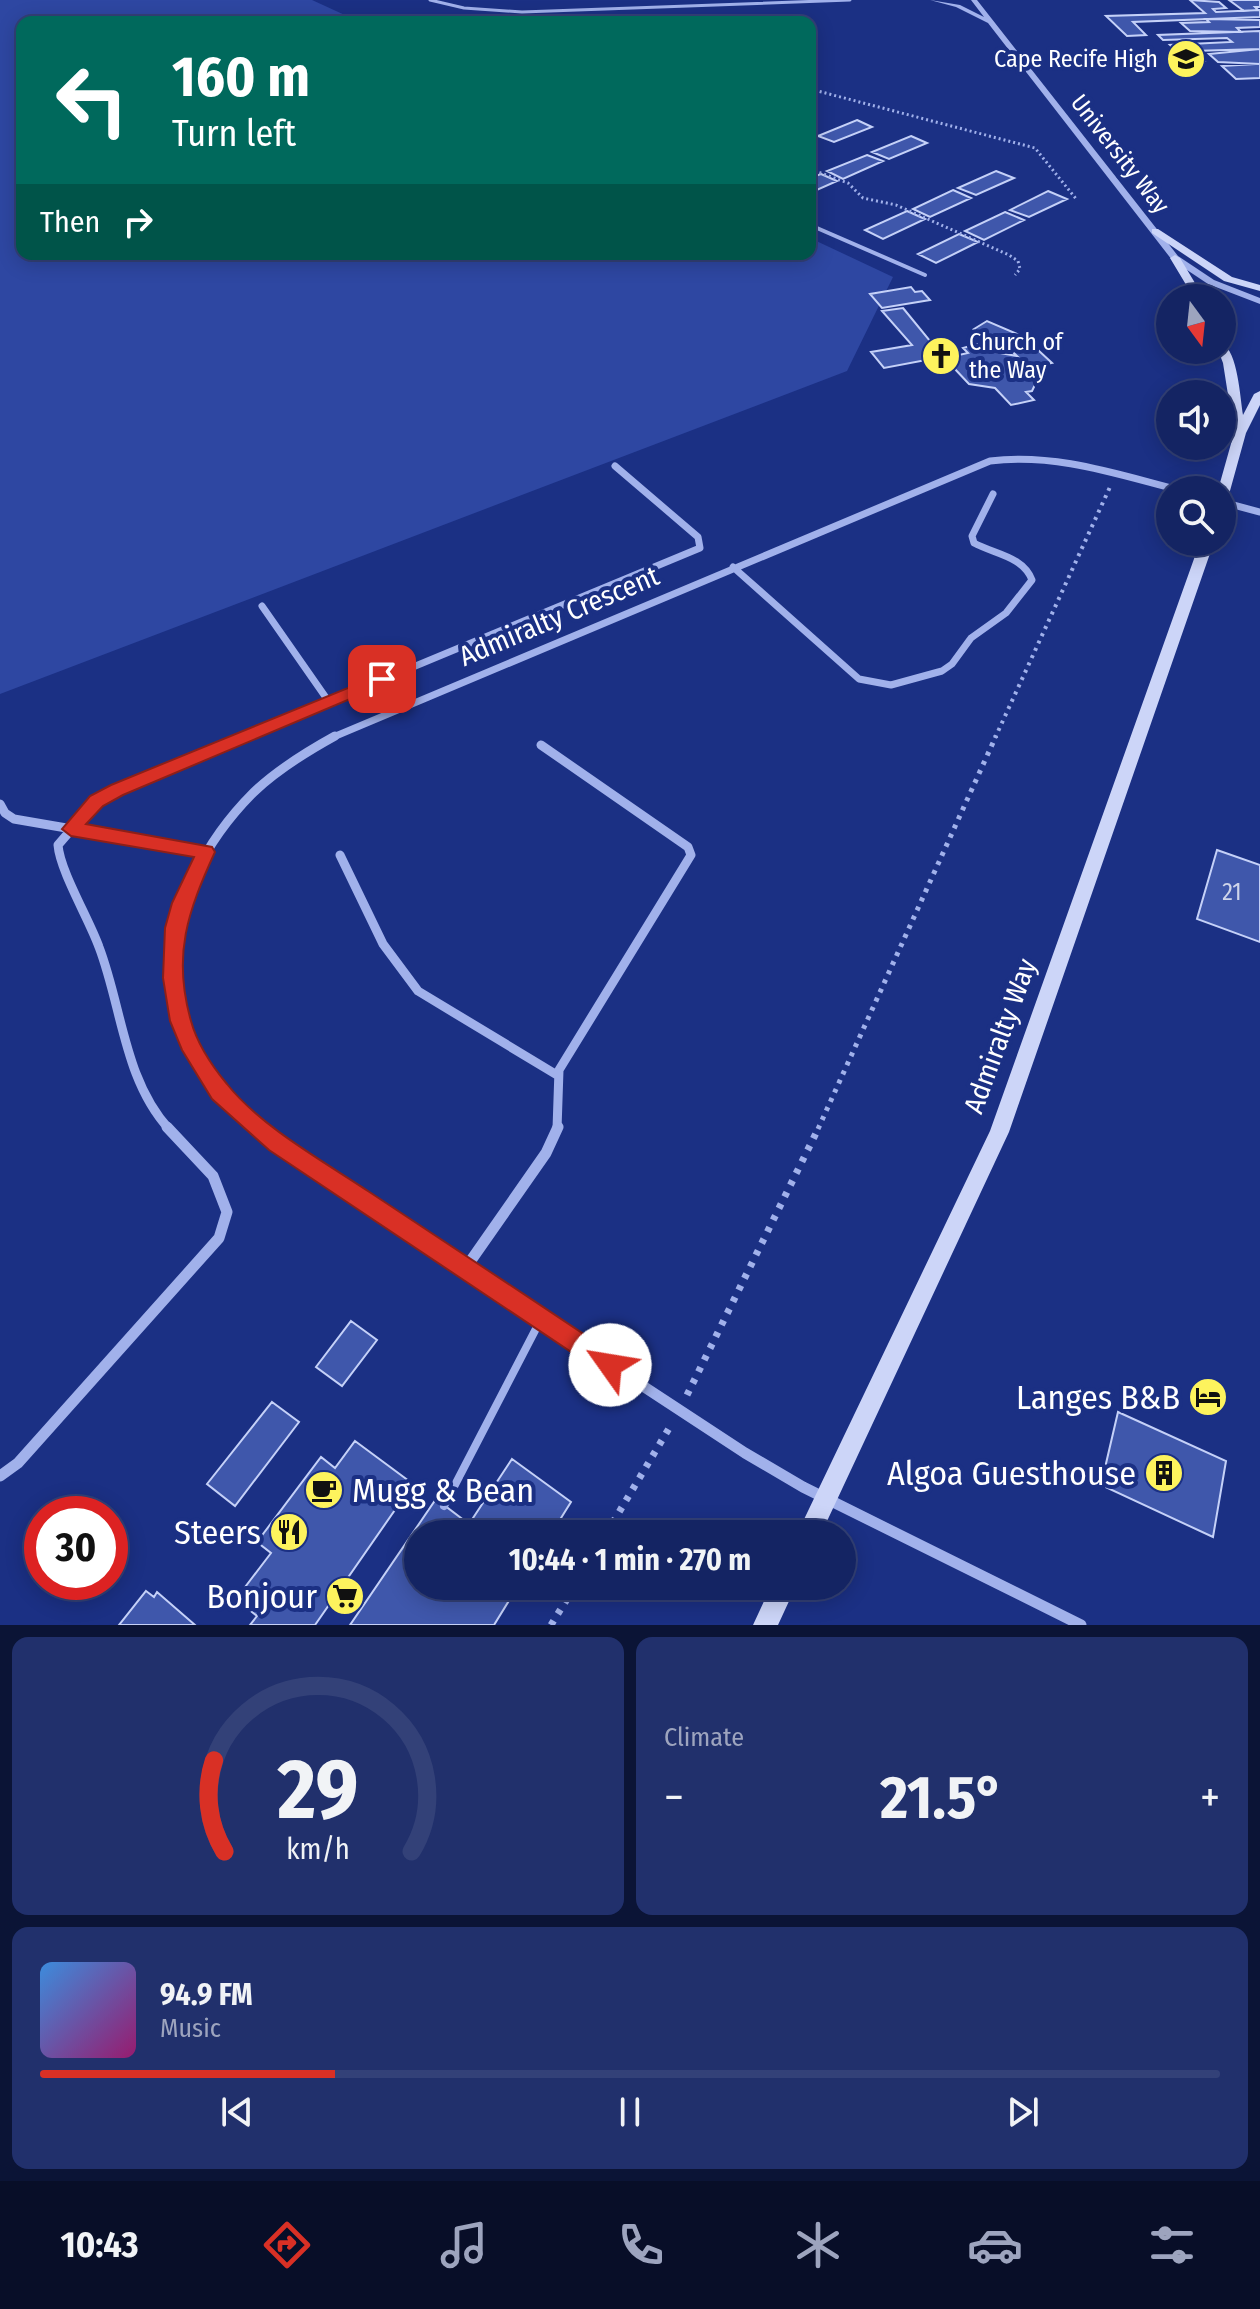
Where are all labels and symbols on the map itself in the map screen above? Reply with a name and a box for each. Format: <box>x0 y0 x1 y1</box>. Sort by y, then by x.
school or university icon: Cape Recife High <box>1165 38 1207 80</box>
place label: Cape Recife High <box>994 45 1158 73</box>
street label: University Way <box>1065 89 1175 219</box>
north arrow <box>1156 284 1236 364</box>
place label: Church of the Way <box>969 328 1064 384</box>
church icon: Church of the Way <box>920 335 962 377</box>
street label: Admiralty Crescent <box>454 559 665 673</box>
pin <box>348 645 416 713</box>
house number: 21 <box>1222 878 1242 906</box>
street label: Admiralty Way <box>957 954 1043 1118</box>
position arrow <box>568 1323 652 1407</box>
hotel icon: Langes B&B <box>1187 1376 1229 1418</box>
place label: Langes B&B <box>1016 1377 1180 1418</box>
building icon: Algoa Guesthouse <box>1143 1452 1185 1494</box>
place label: Algoa Guesthouse <box>887 1453 1136 1494</box>
cafe icon: Mugg & Bean <box>303 1469 345 1511</box>
place label: Mugg & Bean <box>352 1470 534 1511</box>
speed limit sign: 30 <box>24 1496 128 1600</box>
restaurant icon: Steers <box>268 1511 310 1553</box>
place label: Steers <box>174 1512 261 1553</box>
supermarket icon: Bonjour <box>324 1575 366 1617</box>
place label: Bonjour <box>207 1576 317 1617</box>

